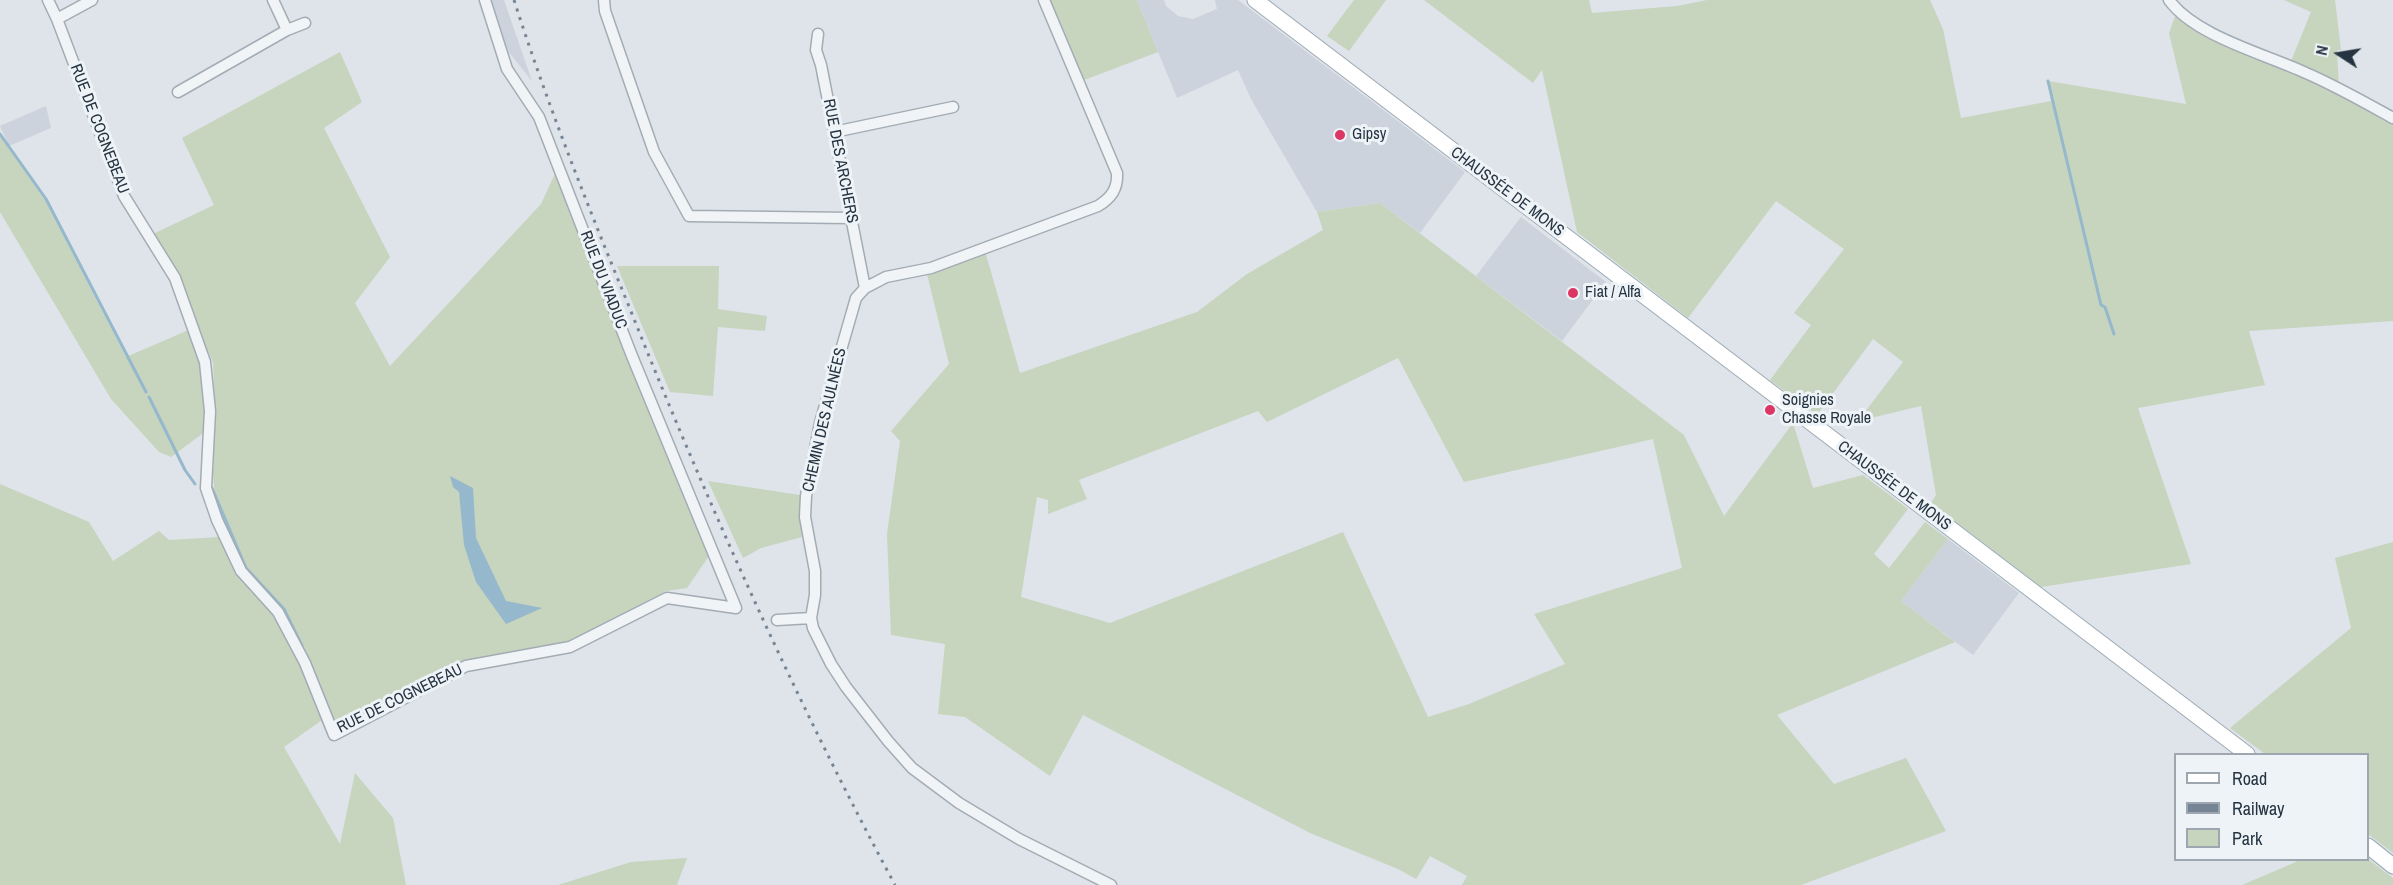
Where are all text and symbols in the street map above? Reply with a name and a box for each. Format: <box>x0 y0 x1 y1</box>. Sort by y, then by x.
north arrow <box>2309 24 2369 84</box>
text: N <box>2310 43 2333 57</box>
street label: RUE DE COGNEBEAU <box>65 62 133 196</box>
street label: RUE DES ARCHERS <box>819 97 861 225</box>
place label: Gipsy <box>1352 125 1386 145</box>
marker: Gipsy <box>1333 128 1347 142</box>
street label: CHAUSSÉE DE MONS <box>1446 143 1568 241</box>
street label: RUE DU VIADUC <box>575 228 631 332</box>
place label: Fiat / Alfa <box>1585 283 1641 303</box>
marker: Fiat / Alfa <box>1566 286 1580 300</box>
street label: CHEMIN DES AULNÉES <box>799 346 851 494</box>
place label: Soignies Chasse Royale <box>1782 391 1871 429</box>
marker: Soignies Chasse Royale <box>1763 403 1777 417</box>
street label: CHAUSSÉE DE MONS <box>1833 437 1955 535</box>
street label: RUE DE COGNEBEAU <box>334 660 466 738</box>
legend <box>2174 753 2369 861</box>
text: Road <box>2232 766 2267 791</box>
text: Railway <box>2232 796 2285 821</box>
text: Park <box>2232 826 2262 851</box>

